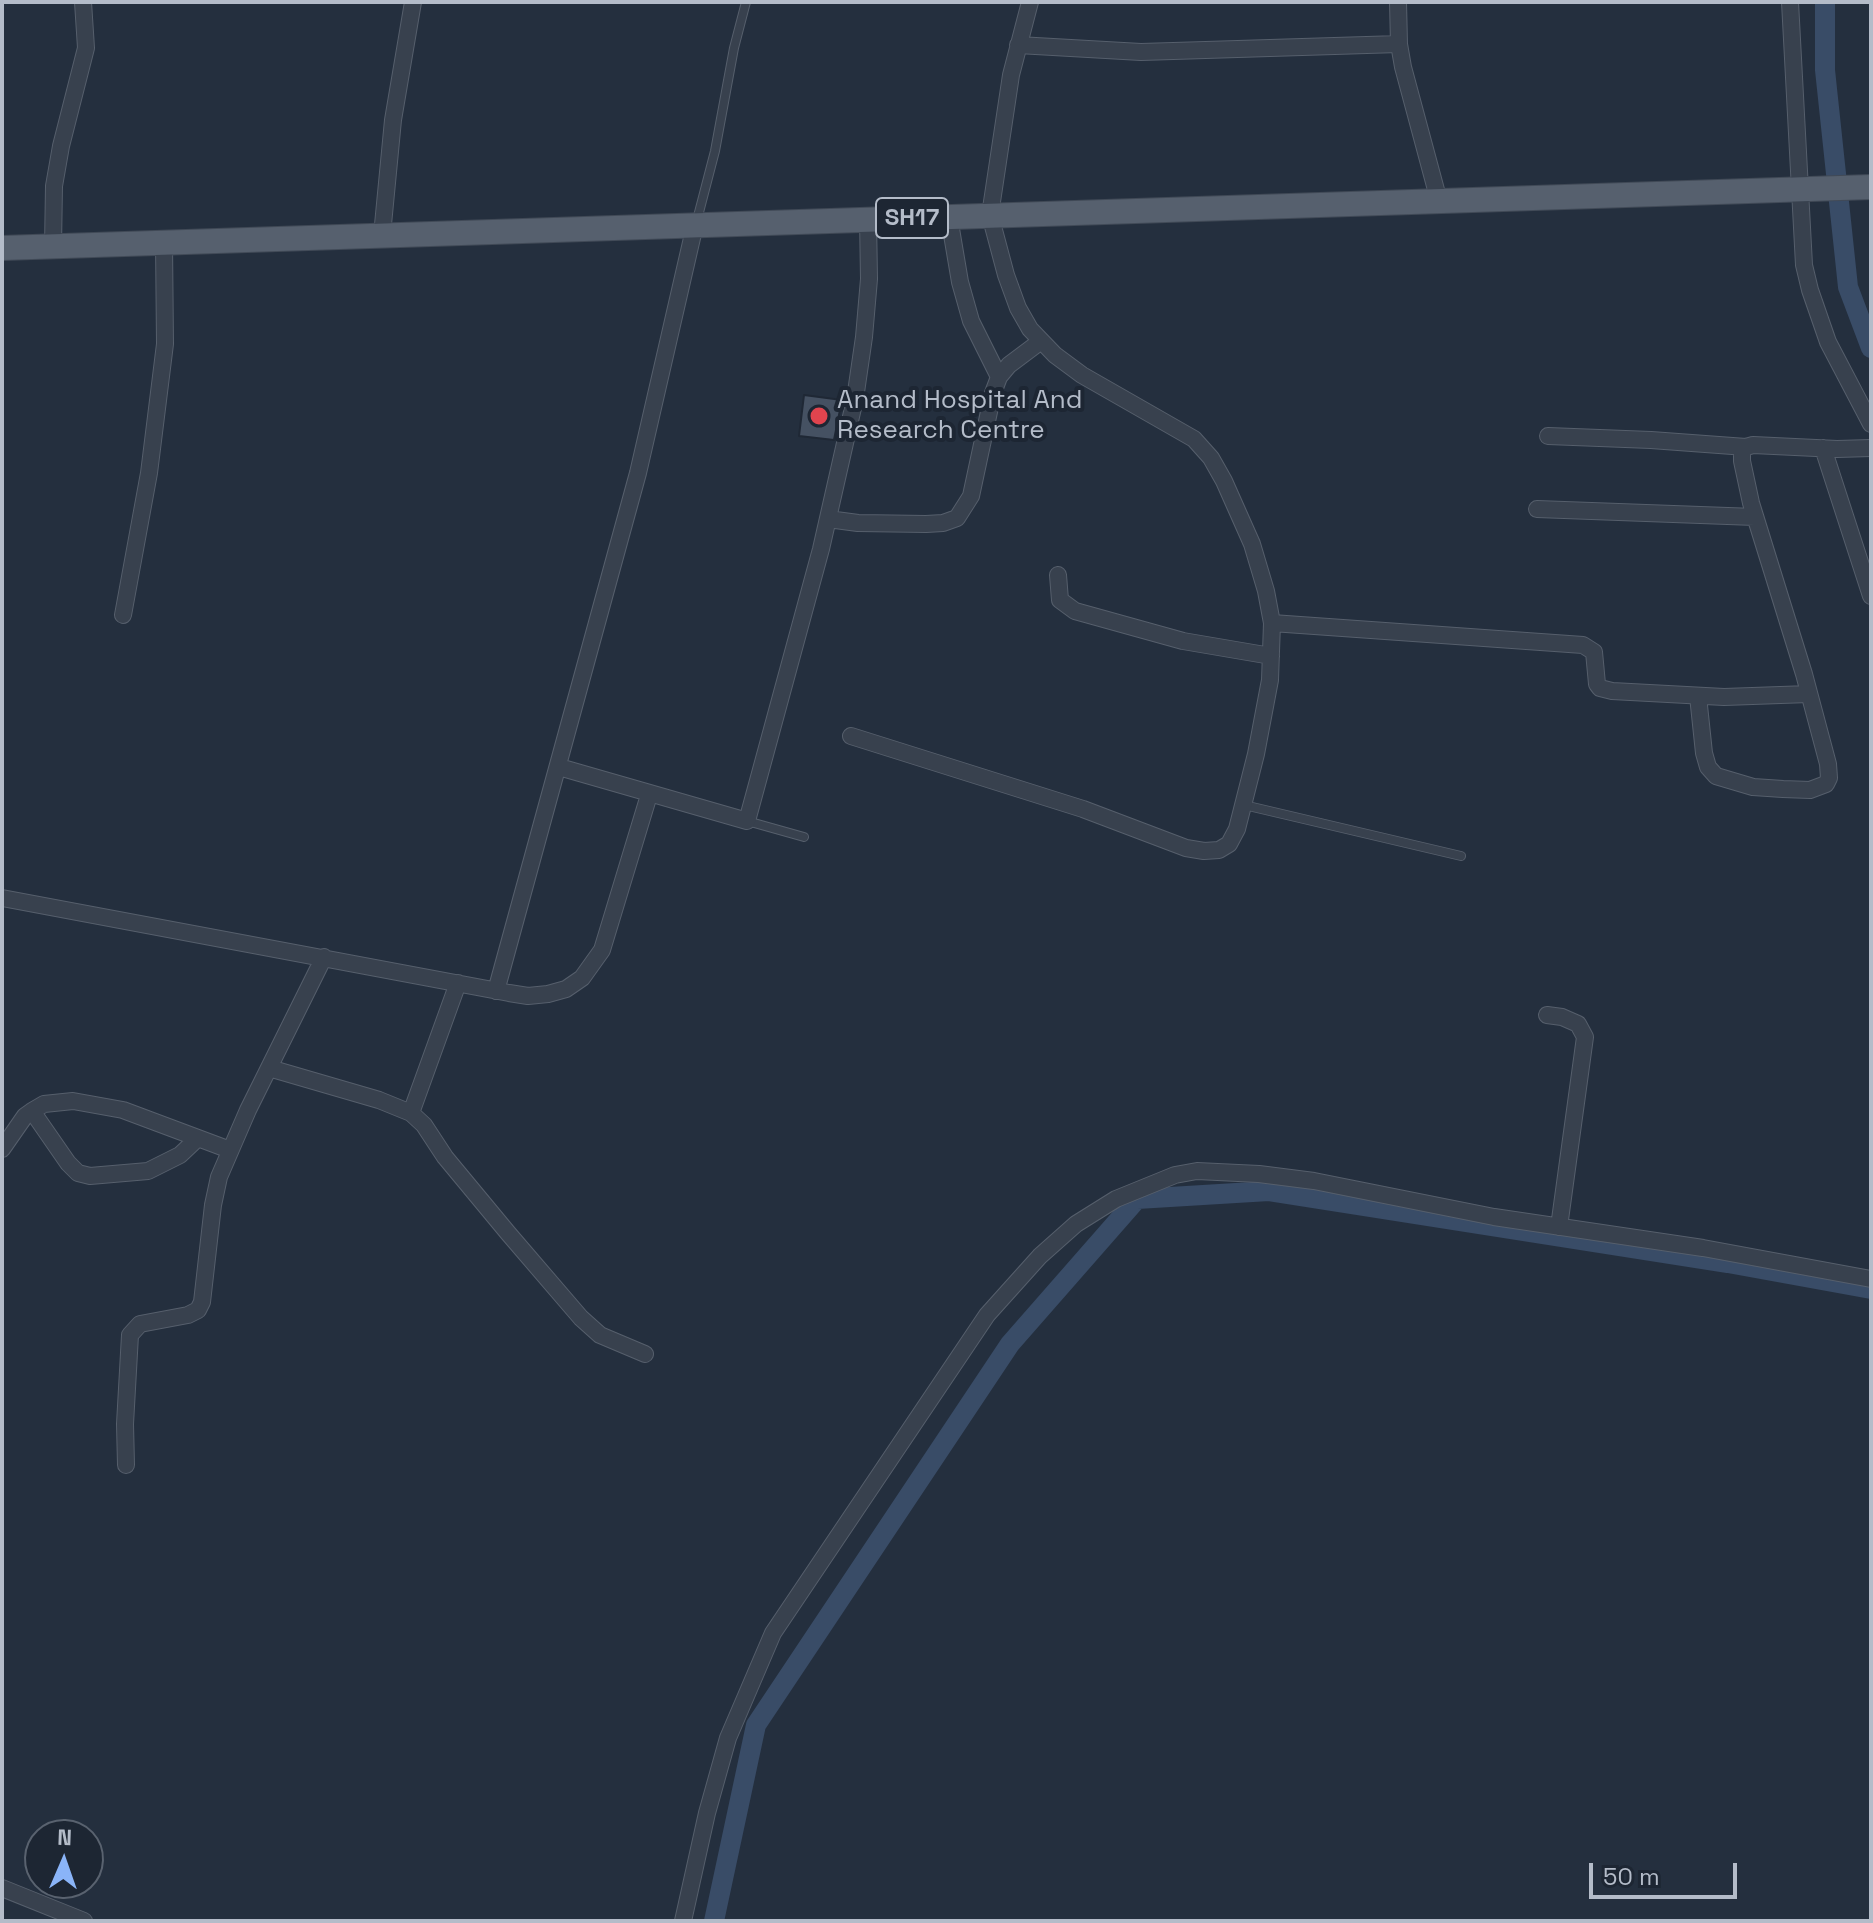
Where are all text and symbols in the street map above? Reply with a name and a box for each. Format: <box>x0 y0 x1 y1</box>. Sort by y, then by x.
road number: SH17 <box>876 198 948 238</box>
place label: Anand Hospital And Research Centre <box>837 385 1083 446</box>
marker: Anand Hospital And Research Centre <box>808 405 830 427</box>
north arrow <box>24 1819 104 1899</box>
text: N <box>57 1823 73 1851</box>
scale bar <box>1593 1847 1741 1897</box>
text: 50 m <box>1603 1861 1660 1892</box>

